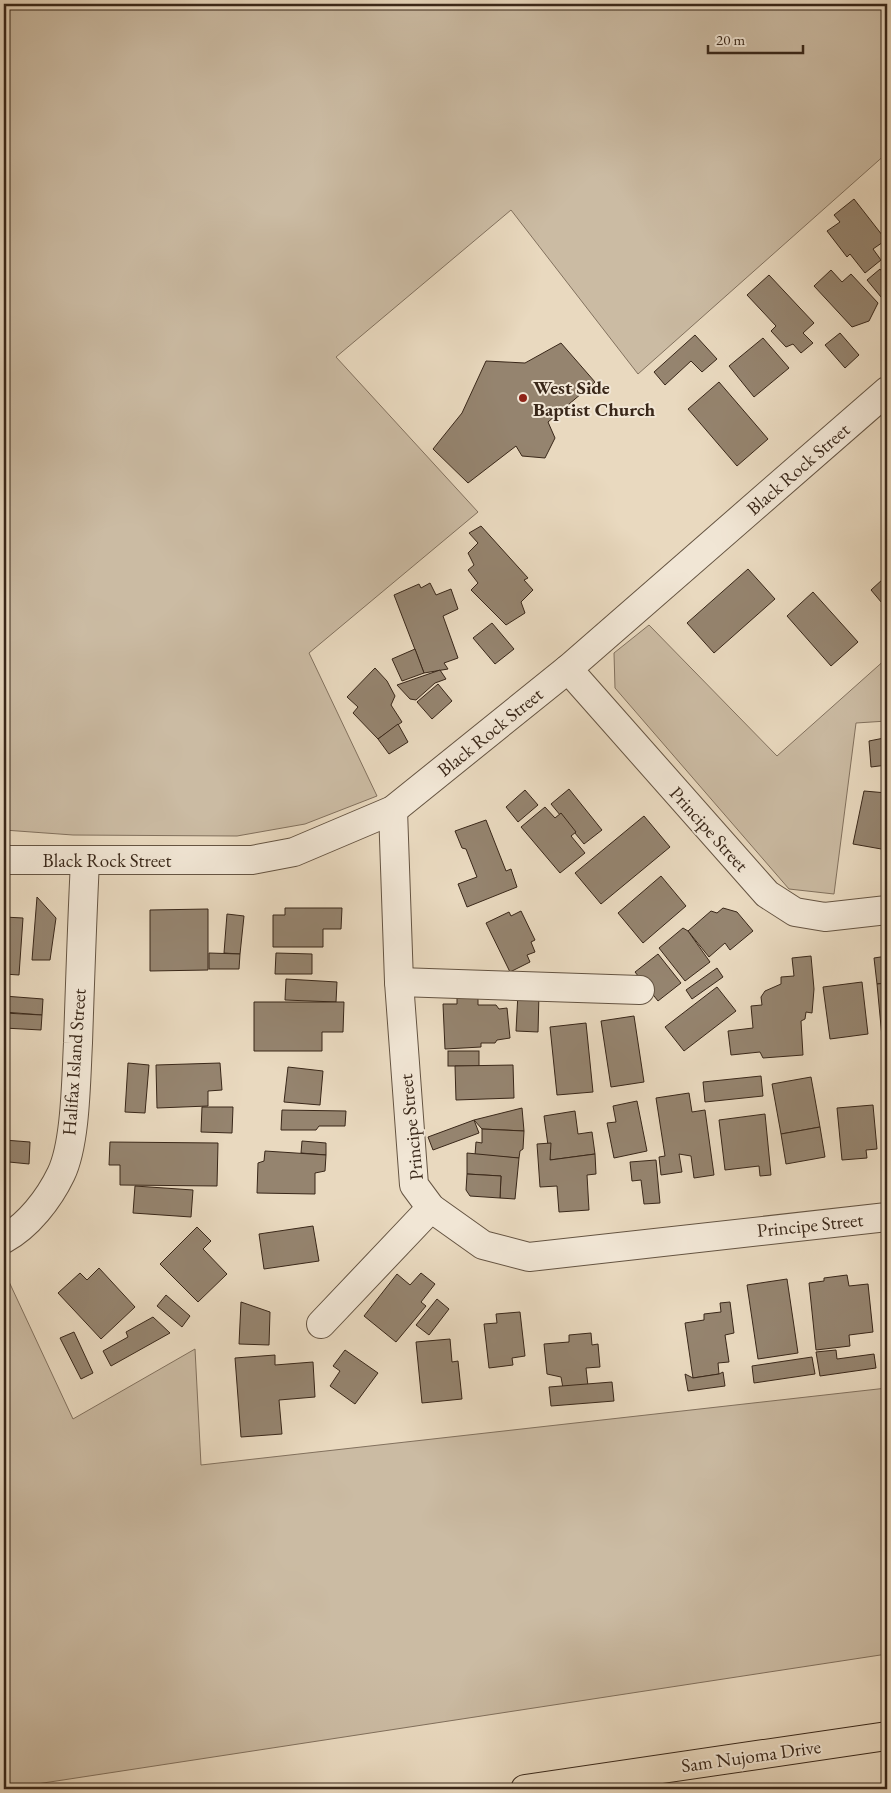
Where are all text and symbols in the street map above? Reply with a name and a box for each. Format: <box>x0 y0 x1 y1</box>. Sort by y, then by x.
scale bar <box>708 22 804 54</box>
text: 20 m <box>716 30 745 49</box>
place label: West Side Baptist Church <box>533 375 656 422</box>
marker: West Side Baptist Church <box>517 392 529 404</box>
street label: Black Rock Street <box>741 417 855 521</box>
street label: Black Rock Street <box>432 682 548 782</box>
street label: Principe Street <box>664 781 754 877</box>
street label: Black Rock Street <box>43 848 171 873</box>
street label: Halifax Island Street <box>56 988 92 1136</box>
street label: Principe Street <box>393 1073 429 1181</box>
street label: Principe Street <box>756 1207 864 1243</box>
street label: Sam Nujoma Drive <box>680 1734 822 1778</box>

